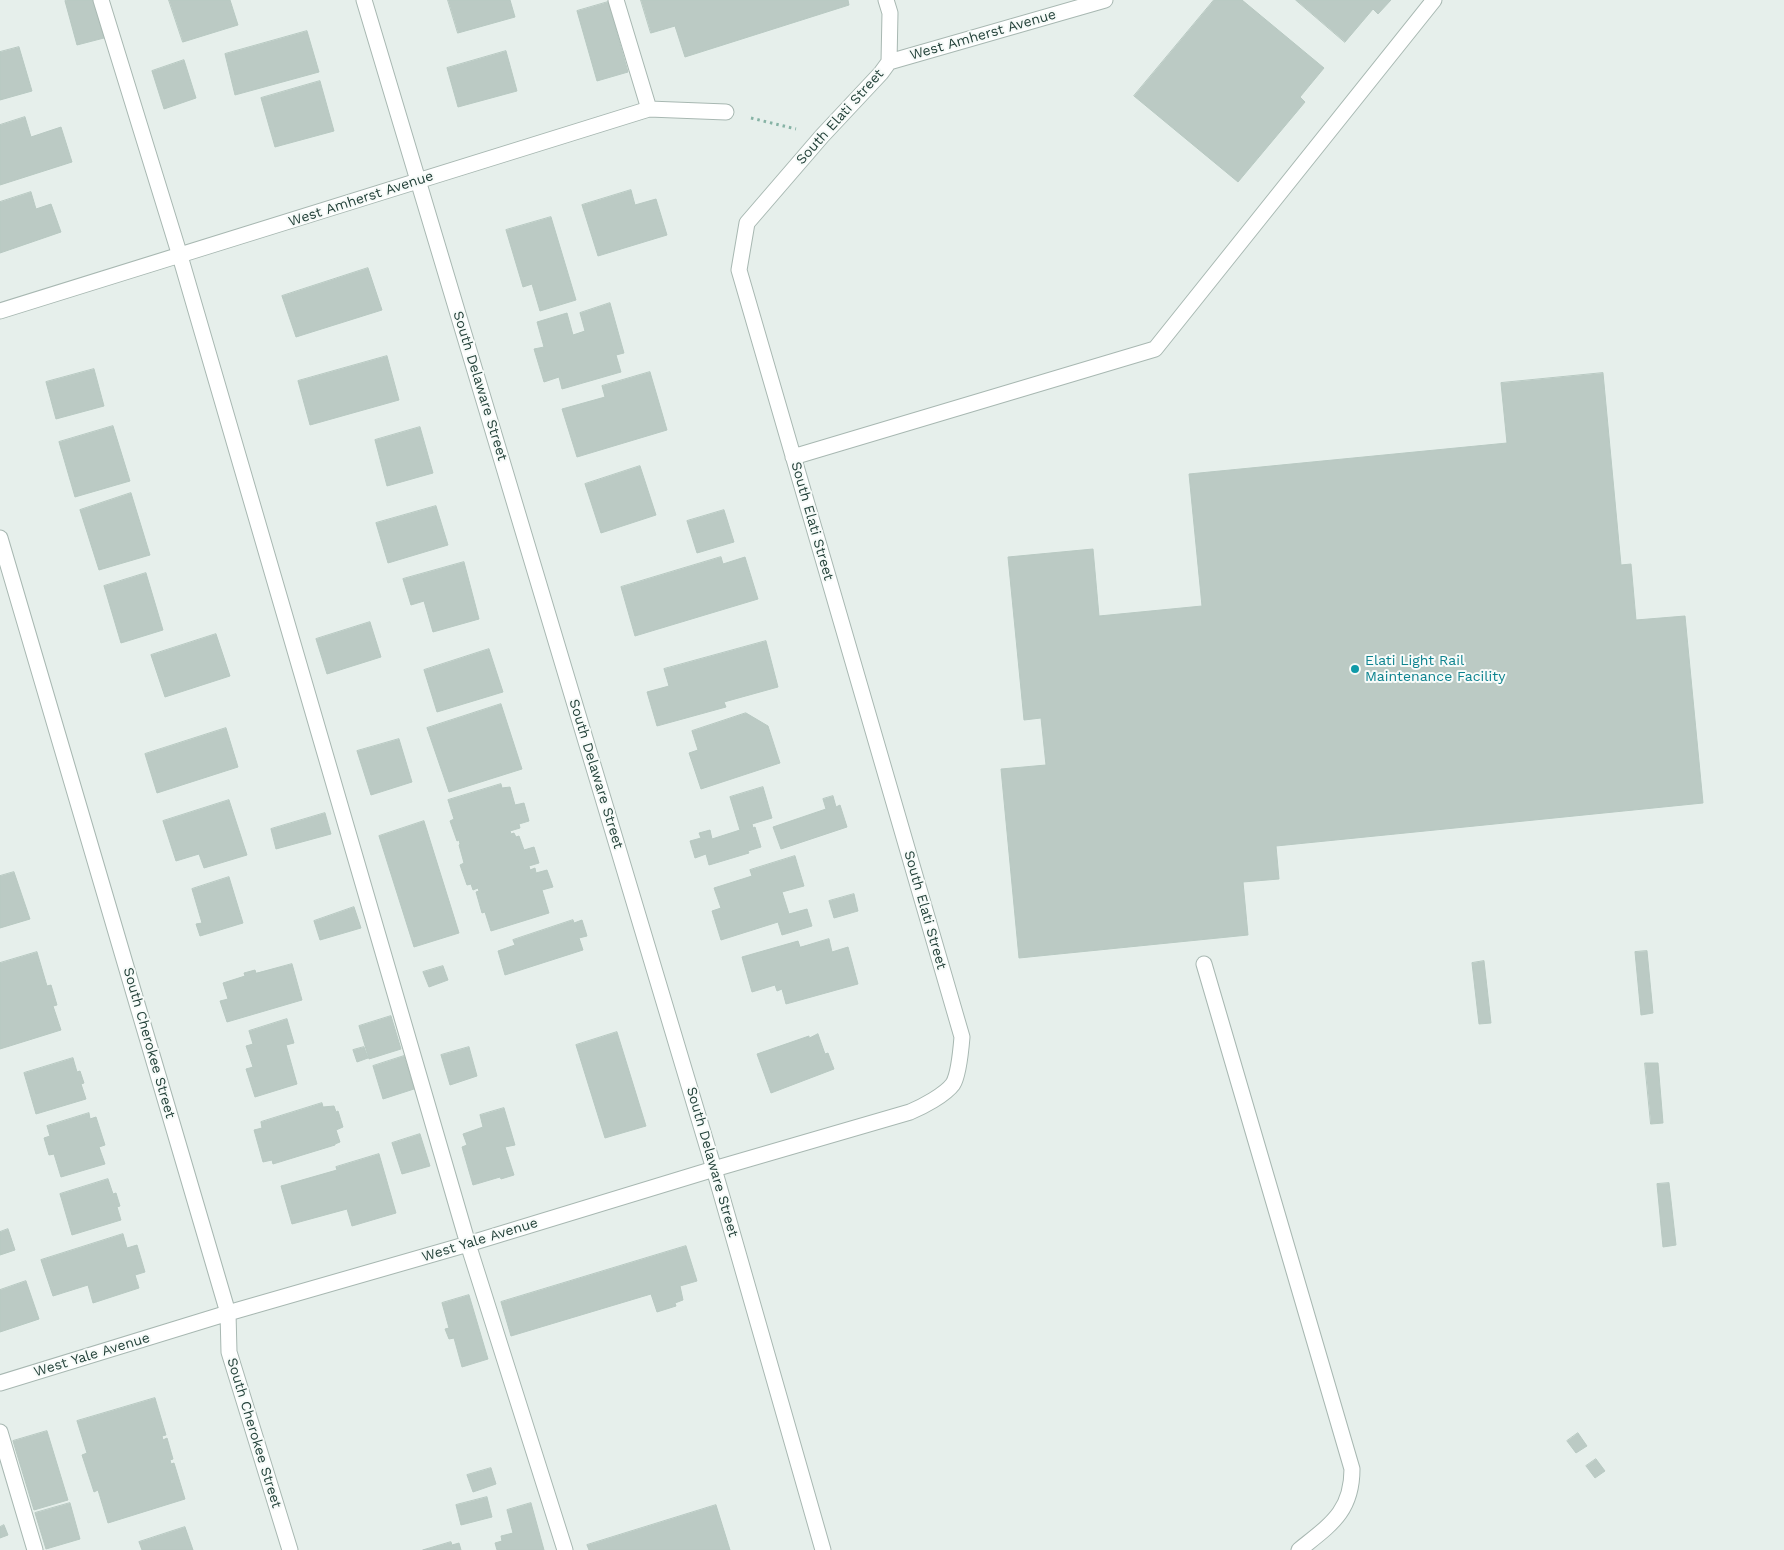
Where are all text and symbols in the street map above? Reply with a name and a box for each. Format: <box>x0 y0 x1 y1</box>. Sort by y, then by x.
street label: West Amherst Avenue <box>908 6 1058 64</box>
street label: South Elati Street <box>793 66 887 168</box>
street label: West Amherst Avenue <box>286 168 436 230</box>
street label: South Delaware Street <box>449 309 511 463</box>
street label: South Elati Street <box>787 460 837 582</box>
place label: Elati Light Rail Maintenance Facility <box>1365 653 1505 686</box>
marker: Elati Light Rail Maintenance Facility <box>1349 663 1361 675</box>
street label: South Delaware Street <box>565 697 627 851</box>
street label: South Elati Street <box>900 849 950 971</box>
street label: South Cherokee Street <box>119 966 179 1120</box>
street label: South Delaware Street <box>682 1085 742 1239</box>
street label: West Yale Avenue <box>420 1214 540 1266</box>
street label: West Yale Avenue <box>32 1329 152 1381</box>
street label: South Cherokee Street <box>223 1356 285 1510</box>

